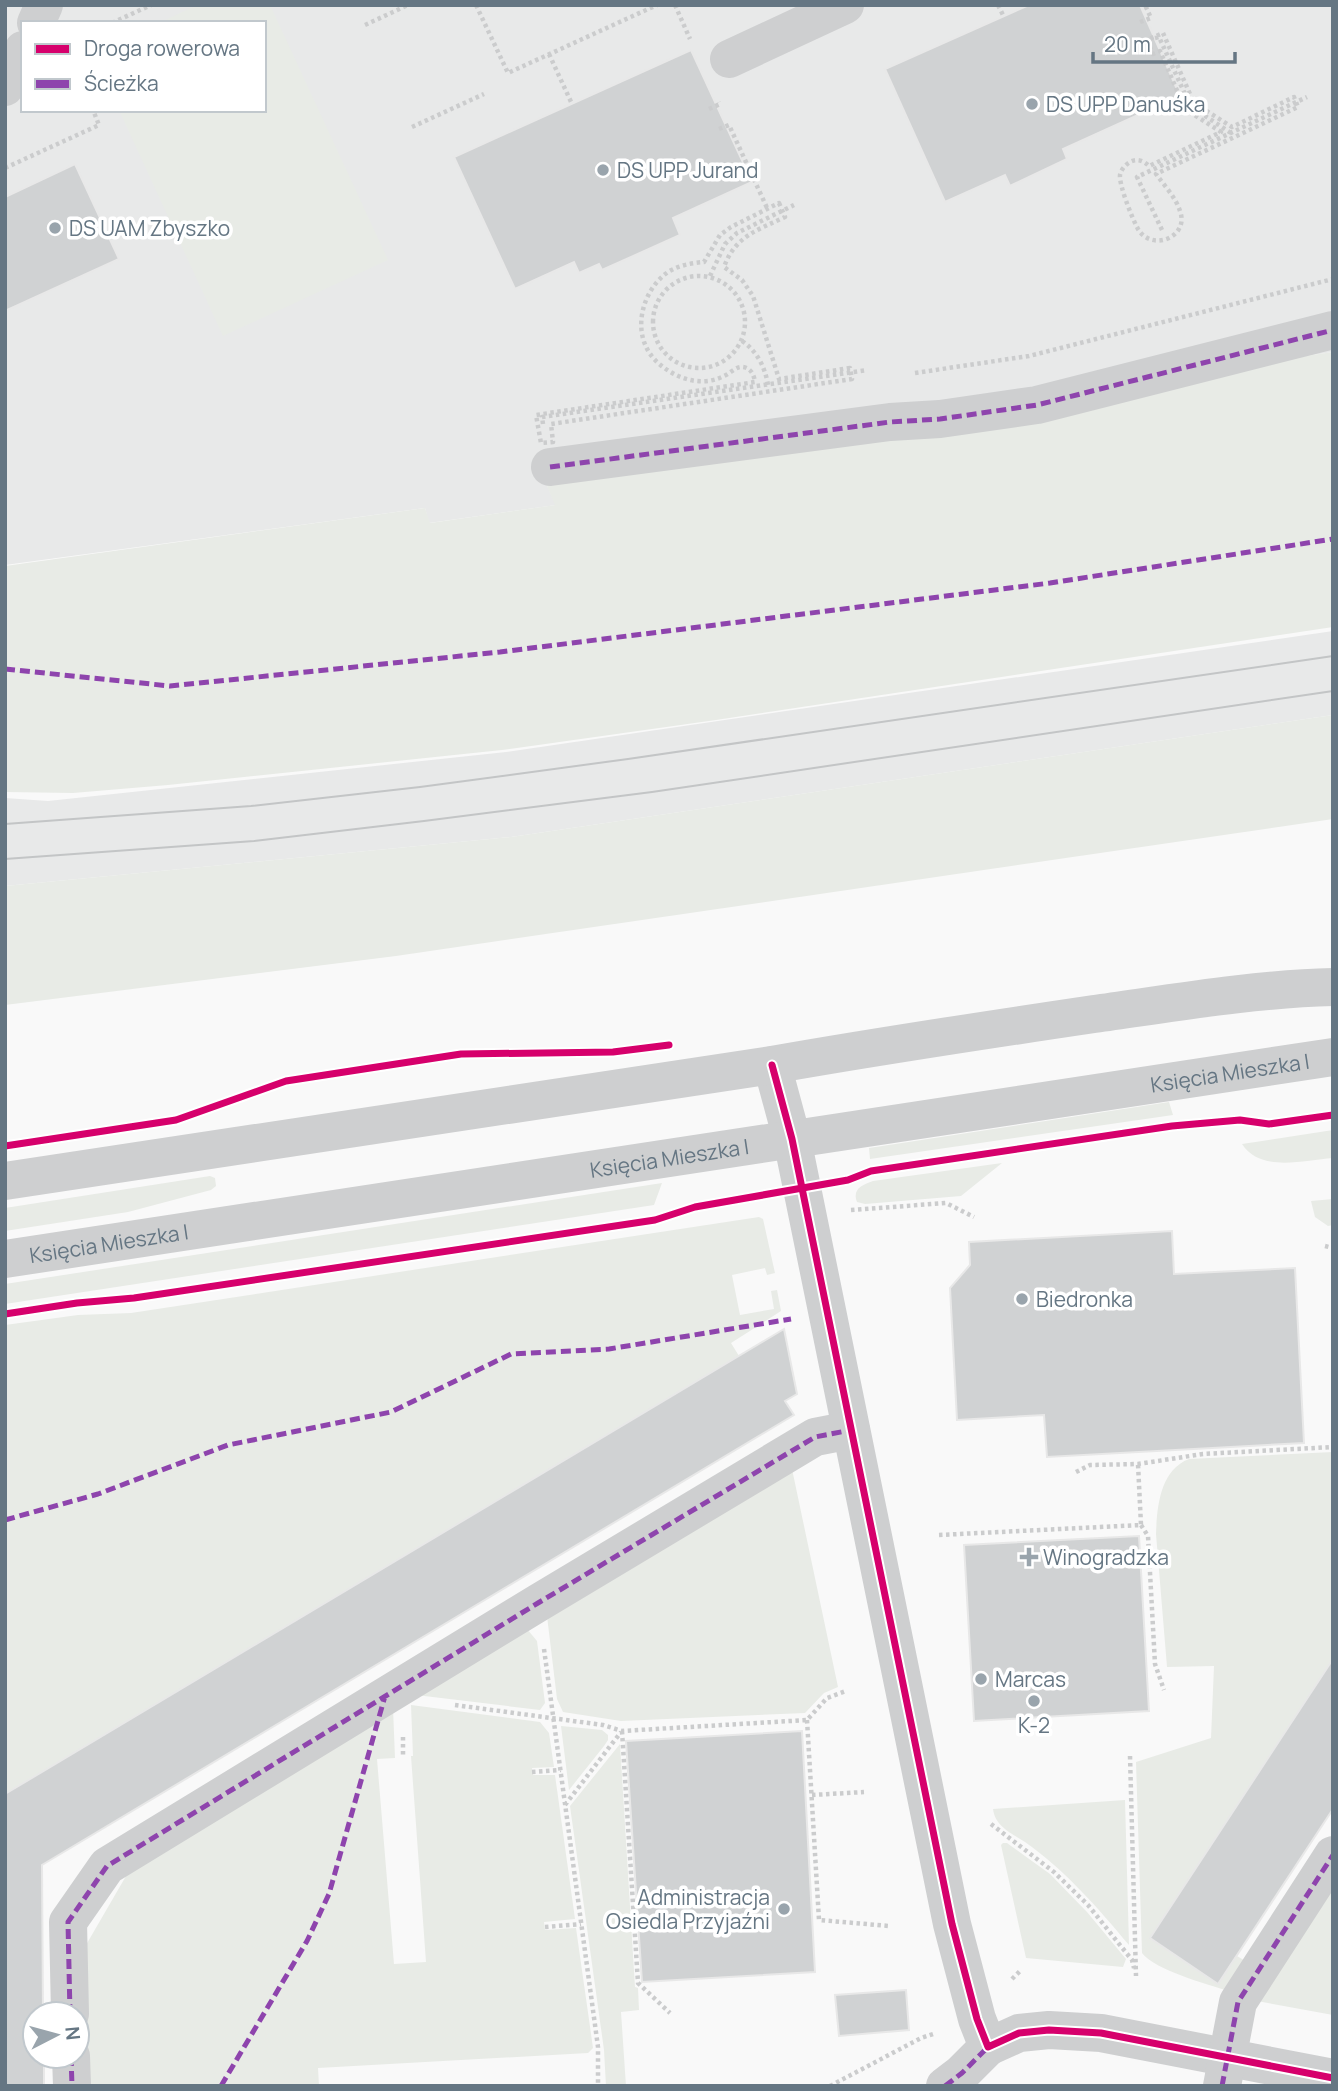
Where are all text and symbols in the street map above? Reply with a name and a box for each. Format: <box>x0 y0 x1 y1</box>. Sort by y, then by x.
legend <box>21 21 266 112</box>
scale bar <box>1093 21 1235 65</box>
text: 20 m <box>1104 30 1151 58</box>
text: Droga rowerowa <box>84 34 240 62</box>
text: Ścieżka <box>84 69 159 97</box>
place label: DS UPP Danuśka <box>1046 90 1205 118</box>
marker: DS UPP Danuśka <box>1024 96 1040 112</box>
place label: DS UPP Jurand <box>617 156 758 184</box>
marker: DS UPP Jurand <box>595 162 611 178</box>
place label: DS UAM Zbyszko <box>69 214 230 242</box>
marker: DS UAM Zbyszko <box>47 220 63 236</box>
street label: Księcia Mieszka I <box>1148 1047 1311 1099</box>
street label: Księcia Mieszka I <box>588 1132 751 1184</box>
street label: Księcia Mieszka I <box>27 1217 190 1269</box>
place label: Biedronka <box>1036 1285 1133 1313</box>
marker: Biedronka <box>1014 1291 1030 1307</box>
place label: Winogradzka <box>1043 1543 1169 1571</box>
marker: Winogradzka <box>1021 1549 1037 1565</box>
place label: Marcas <box>995 1665 1066 1693</box>
marker: Marcas <box>973 1671 989 1687</box>
marker: K-2 <box>1026 1693 1042 1709</box>
place label: K-2 <box>1018 1711 1050 1739</box>
place label: Administracja Osiedla Przyjaźni <box>606 1883 770 1935</box>
marker: Administracja Osiedla Przyjaźni <box>776 1901 792 1917</box>
north arrow <box>21 2000 91 2070</box>
text: N <box>59 2025 87 2041</box>

